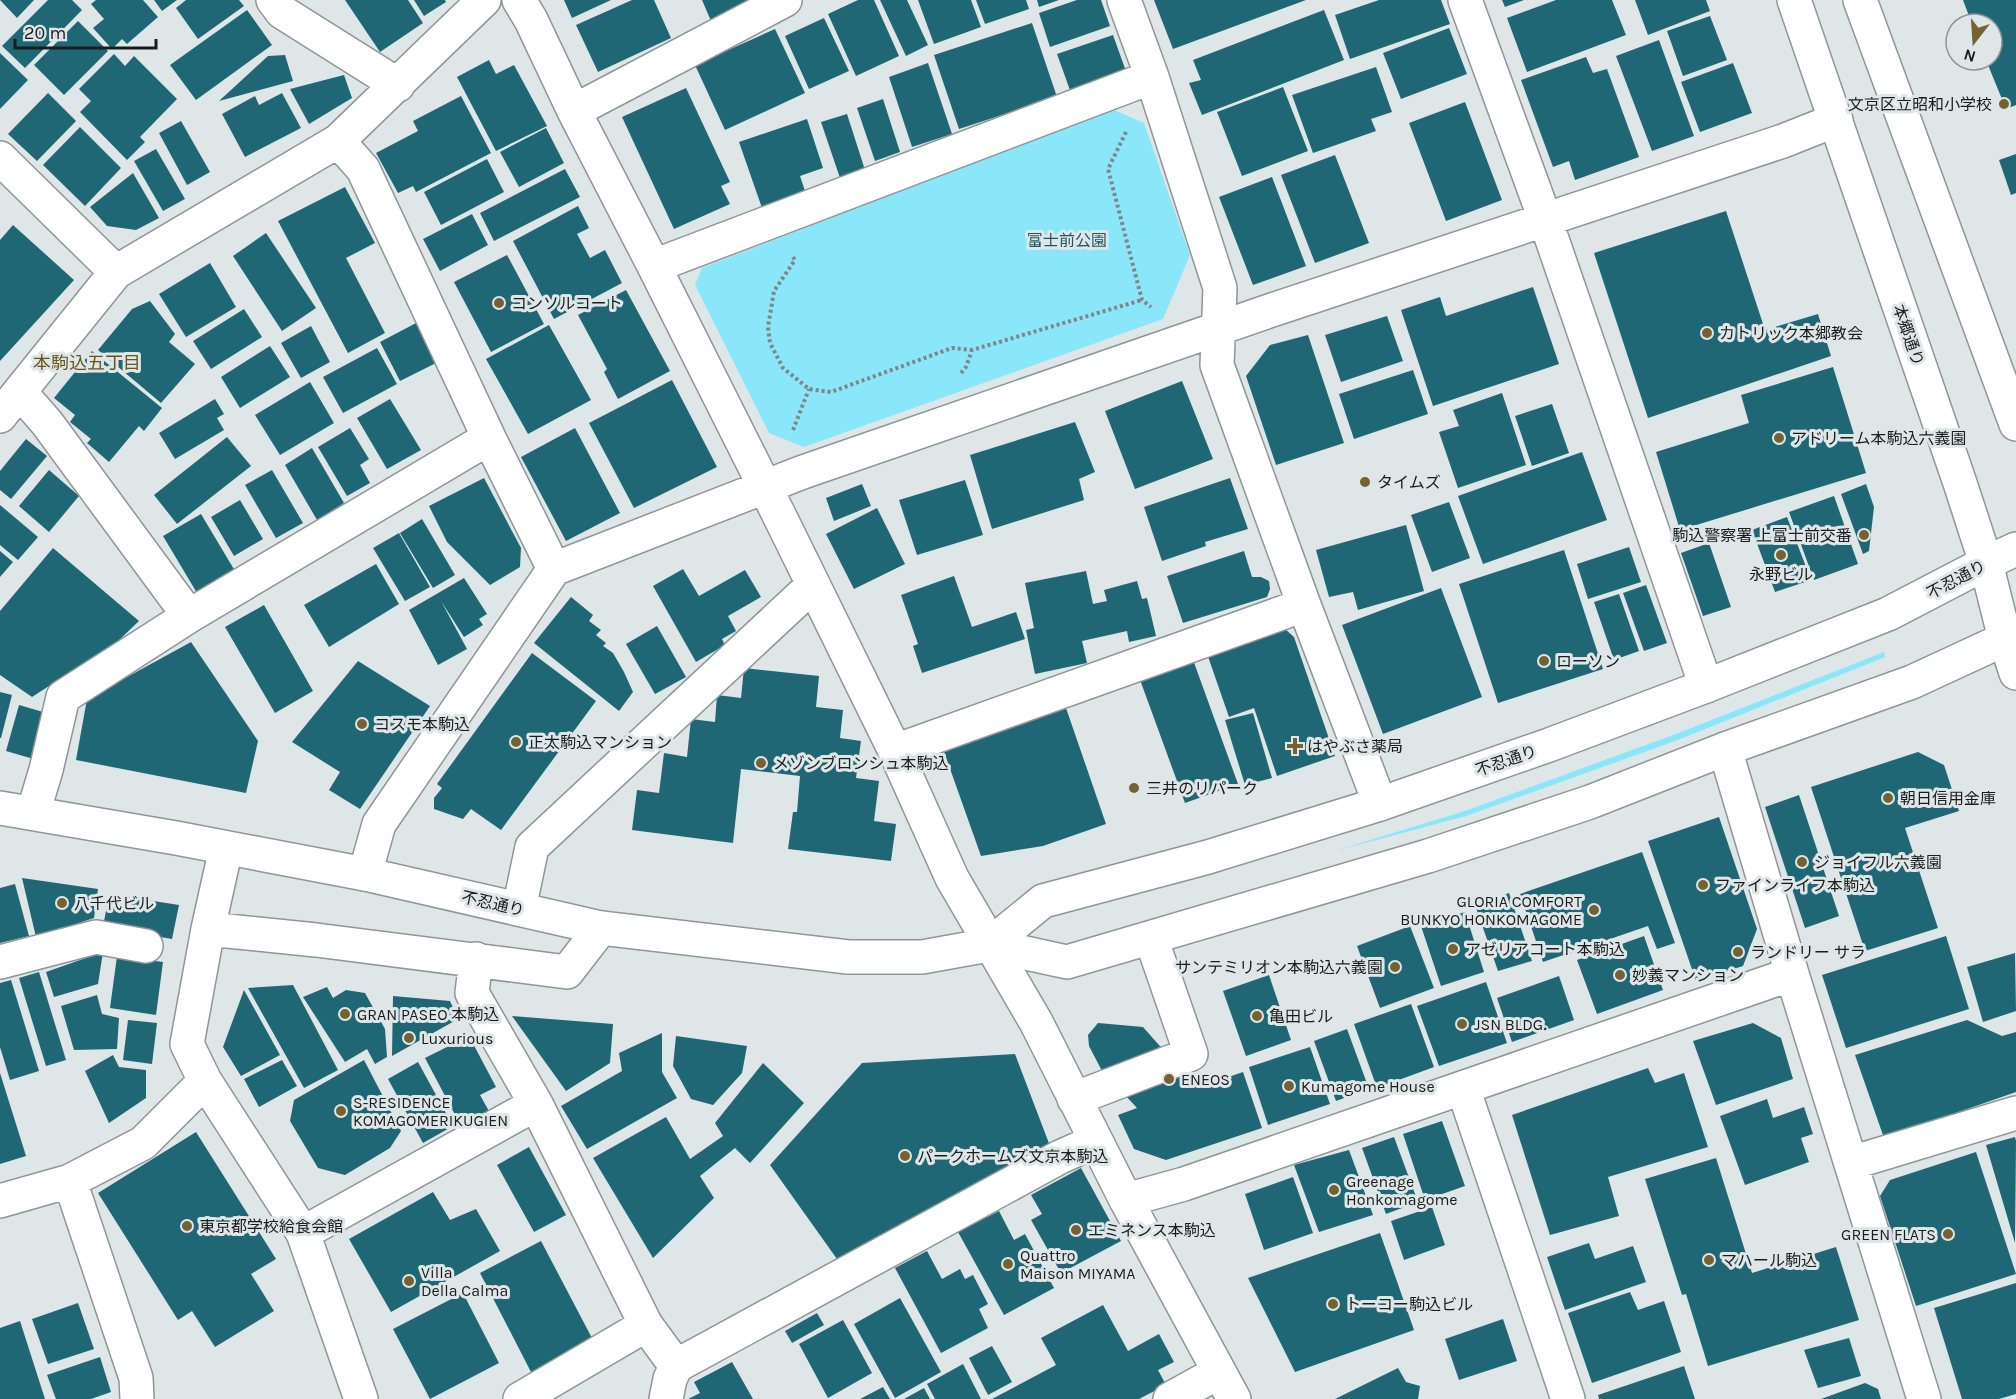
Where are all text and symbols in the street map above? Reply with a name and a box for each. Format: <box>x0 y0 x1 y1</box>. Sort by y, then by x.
scale bar <box>15 12 156 50</box>
north arrow <box>1944 12 2004 72</box>
text: 20 m <box>24 22 66 44</box>
text: N <box>1961 45 1978 67</box>
place label: 文京区立昭和小学校 <box>1848 95 1992 114</box>
marker: 文京区立昭和小学校 <box>1997 97 2011 111</box>
park label: 富士前公園 <box>1027 231 1107 250</box>
place label: コンソルコート <box>511 294 623 313</box>
marker: コンソルコート <box>492 296 506 310</box>
street label: 本郷通り <box>1889 302 1928 369</box>
place label: カトリック本郷教会 <box>1719 324 1863 343</box>
marker: カトリック本郷教会 <box>1700 326 1714 340</box>
district label: 本駒込五丁目 <box>33 352 141 374</box>
place label: アドリーム本駒込六義園 <box>1791 429 1967 448</box>
marker: アドリーム本駒込六義園 <box>1772 431 1786 445</box>
place label: タイムズ <box>1377 473 1441 492</box>
marker: タイムズ <box>1358 475 1372 489</box>
place label: 駒込警察署 上富士前交番 <box>1672 526 1852 545</box>
marker: 駒込警察署 上富士前交番 <box>1857 528 1871 542</box>
marker: 永野ビル <box>1774 548 1788 562</box>
street label: 不忍通り <box>1924 556 1989 603</box>
place label: 永野ビル <box>1749 565 1813 584</box>
place label: ローソン <box>1556 652 1620 671</box>
marker: ローソン <box>1537 654 1551 668</box>
place label: コスモ本駒込 <box>374 715 470 734</box>
marker: コスモ本駒込 <box>355 717 369 731</box>
place label: 正太駒込マンション <box>528 733 672 752</box>
marker: 正太駒込マンション <box>509 735 523 749</box>
place label: はやぶさ薬局 <box>1307 737 1403 756</box>
marker: はやぶさ薬局 <box>1288 739 1302 753</box>
street label: 不忍通り <box>1473 741 1540 780</box>
place label: メゾンブロンシュ本駒込 <box>773 754 949 773</box>
marker: メゾンブロンシュ本駒込 <box>754 756 768 770</box>
place label: 三井のリパーク <box>1146 779 1258 798</box>
marker: 三井のリパーク <box>1127 781 1141 795</box>
place label: 朝日信用金庫 <box>1900 789 1996 808</box>
marker: 朝日信用金庫 <box>1881 791 1895 805</box>
place label: ジョイフル六義園 <box>1814 853 1942 872</box>
marker: ジョイフル六義園 <box>1795 855 1809 869</box>
place label: ファインライフ本駒込 <box>1715 876 1875 895</box>
marker: ファインライフ本駒込 <box>1696 878 1710 892</box>
street label: 不忍通り <box>460 887 526 920</box>
place label: GLORIA COMFORT BUNKYO HONKOMAGOME <box>1400 892 1582 929</box>
place label: 八千代ビル <box>74 894 154 913</box>
marker: 八千代ビル <box>55 896 69 910</box>
marker: GLORIA COMFORT BUNKYO HONKOMAGOME <box>1587 903 1601 917</box>
place label: アゼリアコート本駒込 <box>1465 940 1625 959</box>
marker: アゼリアコート本駒込 <box>1446 942 1460 956</box>
place label: ランドリー サラ <box>1750 943 1866 962</box>
marker: ランドリー サラ <box>1731 945 1745 959</box>
place label: サンテミリオン本駒込六義園 <box>1175 958 1383 977</box>
marker: サンテミリオン本駒込六義園 <box>1388 960 1402 974</box>
place label: 妙義マンション <box>1632 966 1744 985</box>
marker: 妙義マンション <box>1613 968 1627 982</box>
place label: GRAN PASEO 本駒込 <box>357 1005 499 1024</box>
marker: GRAN PASEO 本駒込 <box>338 1007 352 1021</box>
place label: 亀田ビル <box>1269 1007 1333 1026</box>
marker: 亀田ビル <box>1250 1009 1264 1023</box>
place label: JSN BLDG. <box>1474 1015 1546 1034</box>
marker: JSN BLDG. <box>1455 1017 1469 1031</box>
place label: Luxurious <box>421 1029 493 1048</box>
marker: Luxurious <box>402 1031 416 1045</box>
place label: ENEOS <box>1181 1070 1230 1089</box>
marker: ENEOS <box>1162 1072 1176 1086</box>
place label: Kumagome House <box>1301 1077 1435 1096</box>
marker: Kumagome House <box>1282 1079 1296 1093</box>
place label: S-RESIDENCE KOMAGOMERIKUGIEN <box>353 1093 508 1130</box>
marker: S-RESIDENCE KOMAGOMERIKUGIEN <box>334 1104 348 1118</box>
place label: パークホームズ文京本駒込 <box>917 1147 1109 1166</box>
marker: パークホームズ文京本駒込 <box>898 1149 912 1163</box>
place label: Greenage Honkomagome <box>1346 1172 1458 1209</box>
marker: Greenage Honkomagome <box>1327 1183 1341 1197</box>
place label: 東京都学校給食会館 <box>199 1217 343 1236</box>
marker: 東京都学校給食会館 <box>180 1219 194 1233</box>
place label: エミネンス本駒込 <box>1088 1221 1216 1240</box>
marker: エミネンス本駒込 <box>1069 1223 1083 1237</box>
place label: GREEN FLATS <box>1841 1225 1936 1244</box>
marker: GREEN FLATS <box>1941 1227 1955 1241</box>
place label: Quattro Maison MIYAMA <box>1020 1246 1135 1283</box>
place label: マハール駒込 <box>1721 1251 1817 1270</box>
marker: マハール駒込 <box>1702 1253 1716 1267</box>
marker: Quattro Maison MIYAMA <box>1001 1257 1015 1271</box>
place label: Villa Della Calma <box>421 1263 508 1300</box>
marker: Villa Della Calma <box>402 1274 416 1288</box>
place label: トーコー駒込ビル <box>1345 1295 1473 1314</box>
marker: トーコー駒込ビル <box>1326 1297 1340 1311</box>

